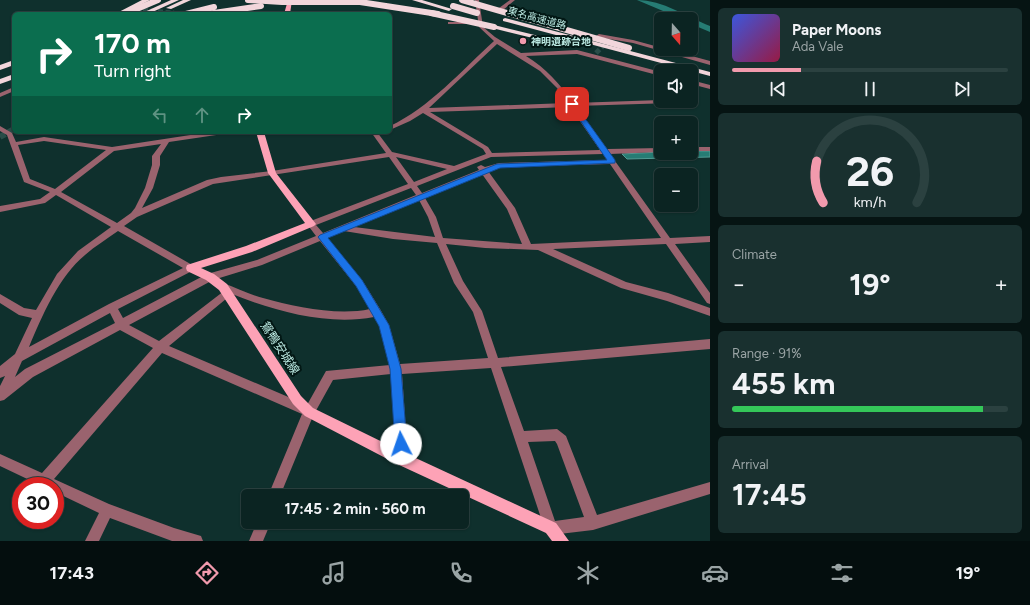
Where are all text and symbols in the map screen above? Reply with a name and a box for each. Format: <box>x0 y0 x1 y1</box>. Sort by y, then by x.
street label: 東名高速道路 <box>506 4 568 32</box>
north arrow <box>654 12 698 56</box>
map controls <box>654 12 698 212</box>
text: Paper Moons <box>792 21 881 39</box>
text: 170 m <box>94 26 171 60</box>
icon: right <box>28 28 80 80</box>
place label: 神明遺跡台地 <box>531 35 591 48</box>
marker: 神明遺跡台地 <box>518 36 528 46</box>
text: Ada Vale <box>792 39 843 54</box>
text: Turn right <box>94 60 171 82</box>
button: sound <box>654 64 698 108</box>
icon: previous <box>767 78 789 100</box>
icon: pause <box>859 78 881 100</box>
icon: next <box>951 78 973 100</box>
pin <box>555 87 589 121</box>
icon: arrive <box>561 93 583 115</box>
icon: left <box>149 104 171 126</box>
icon: ahead <box>191 104 213 126</box>
icon: right <box>233 104 255 126</box>
button: + <box>654 116 698 160</box>
text: 26 <box>846 146 894 196</box>
button: − <box>654 168 698 212</box>
text: km/h <box>854 193 886 211</box>
text: Climate <box>732 247 777 262</box>
text: 19° <box>849 266 891 303</box>
text: − <box>732 271 746 298</box>
text: + <box>994 271 1008 298</box>
street label: 鴛鴨安城線 <box>258 319 302 377</box>
text: Range · 91% <box>732 346 801 361</box>
text: 455 km <box>732 365 835 402</box>
position arrow <box>380 423 422 465</box>
text: Arrival <box>732 457 769 472</box>
text: 17:45 <box>732 476 807 513</box>
speed limit sign: 30 <box>12 477 64 529</box>
text: 17:45 · 2 min · 560 m <box>284 500 426 518</box>
icon: directions <box>193 559 221 587</box>
icon: music <box>320 559 348 587</box>
icon: phone <box>447 559 475 587</box>
icon: climate <box>574 559 602 587</box>
icon: car <box>701 559 729 587</box>
icon: filters <box>828 559 856 587</box>
text: 17:43 <box>50 562 94 584</box>
text: 19° <box>956 562 980 584</box>

